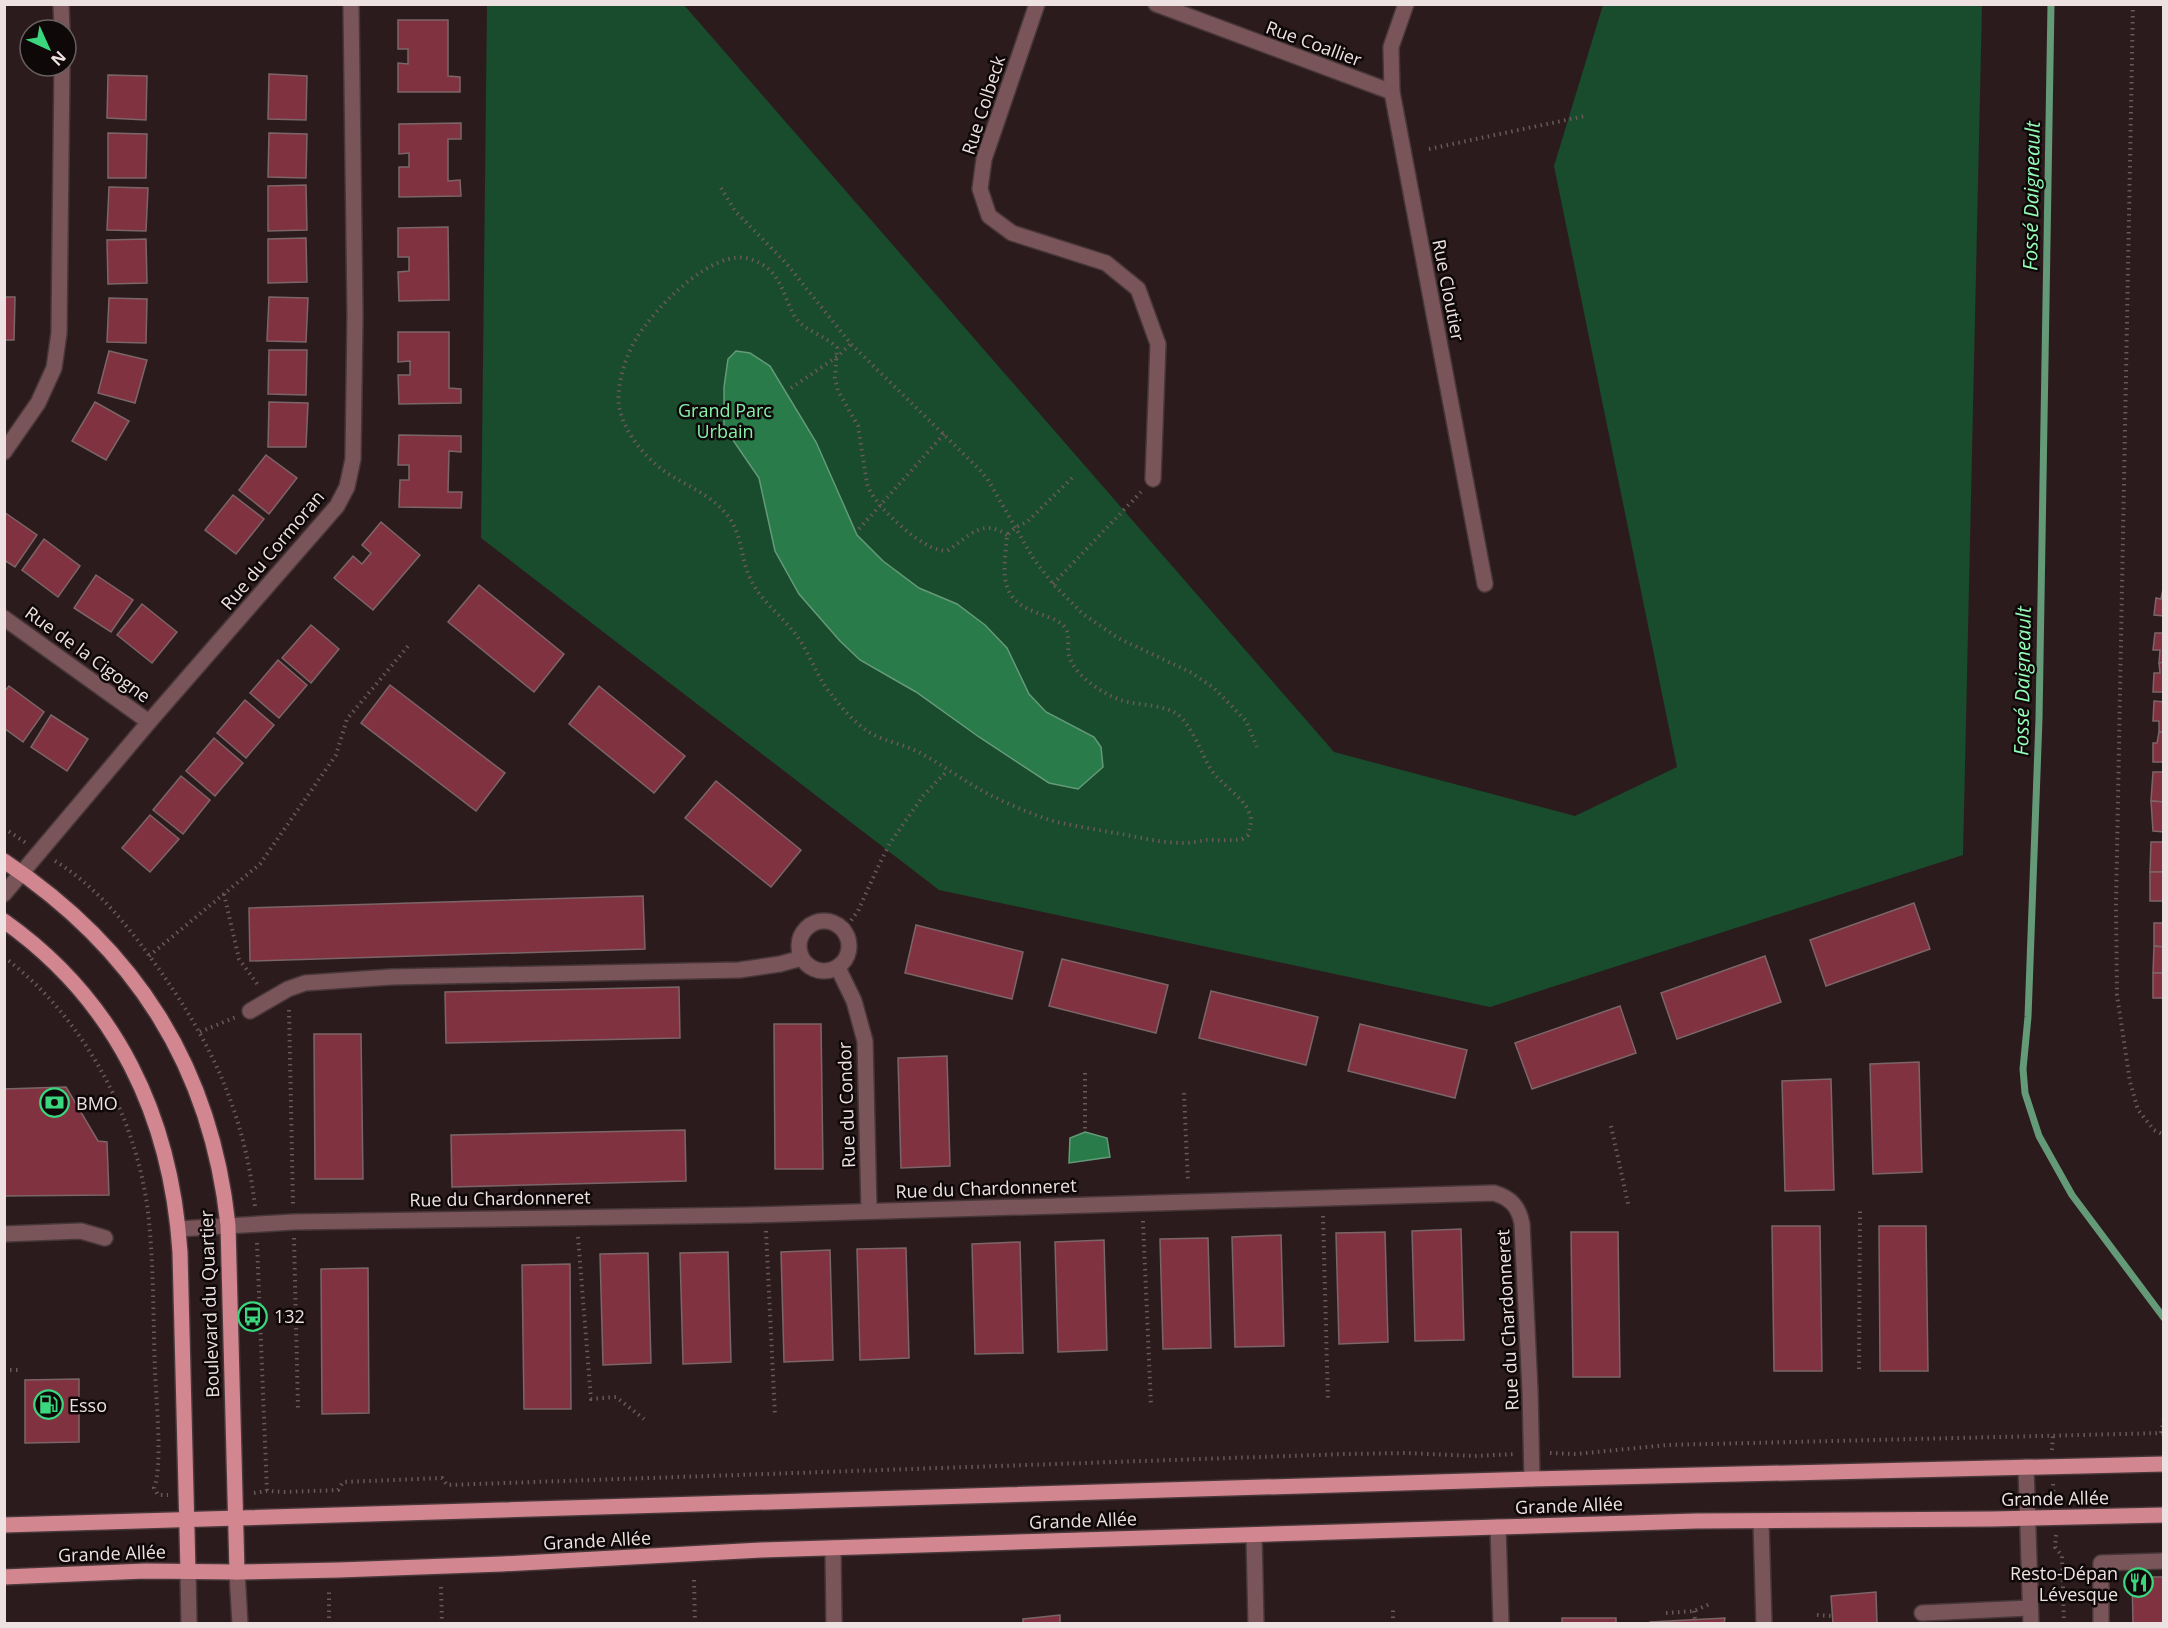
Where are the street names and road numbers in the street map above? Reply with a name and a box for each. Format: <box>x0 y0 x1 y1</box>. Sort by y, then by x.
street label: Rue Coallier <box>1263 15 1366 72</box>
street label: Rue Colbeck <box>956 52 1010 158</box>
street label: Rue Cloutier <box>1427 237 1471 344</box>
street label: Rue du Cormoran <box>215 485 329 615</box>
street label: Rue de la Cigogne <box>21 600 155 708</box>
street label: Rue du Condor <box>832 1041 860 1168</box>
street label: Rue du Chardonneret <box>895 1173 1077 1203</box>
street label: Rue du Chardonneret <box>409 1184 591 1212</box>
street label: Boulevard du Quartier <box>194 1209 224 1398</box>
street label: Rue du Chardonneret <box>1490 1229 1524 1411</box>
street label: Grande Allée <box>2001 1485 2109 1511</box>
street label: Grande Allée <box>1515 1491 1623 1519</box>
street label: Grande Allée <box>1029 1506 1137 1534</box>
street label: Grande Allée <box>542 1525 652 1555</box>
street label: Grande Allée <box>58 1539 166 1567</box>

